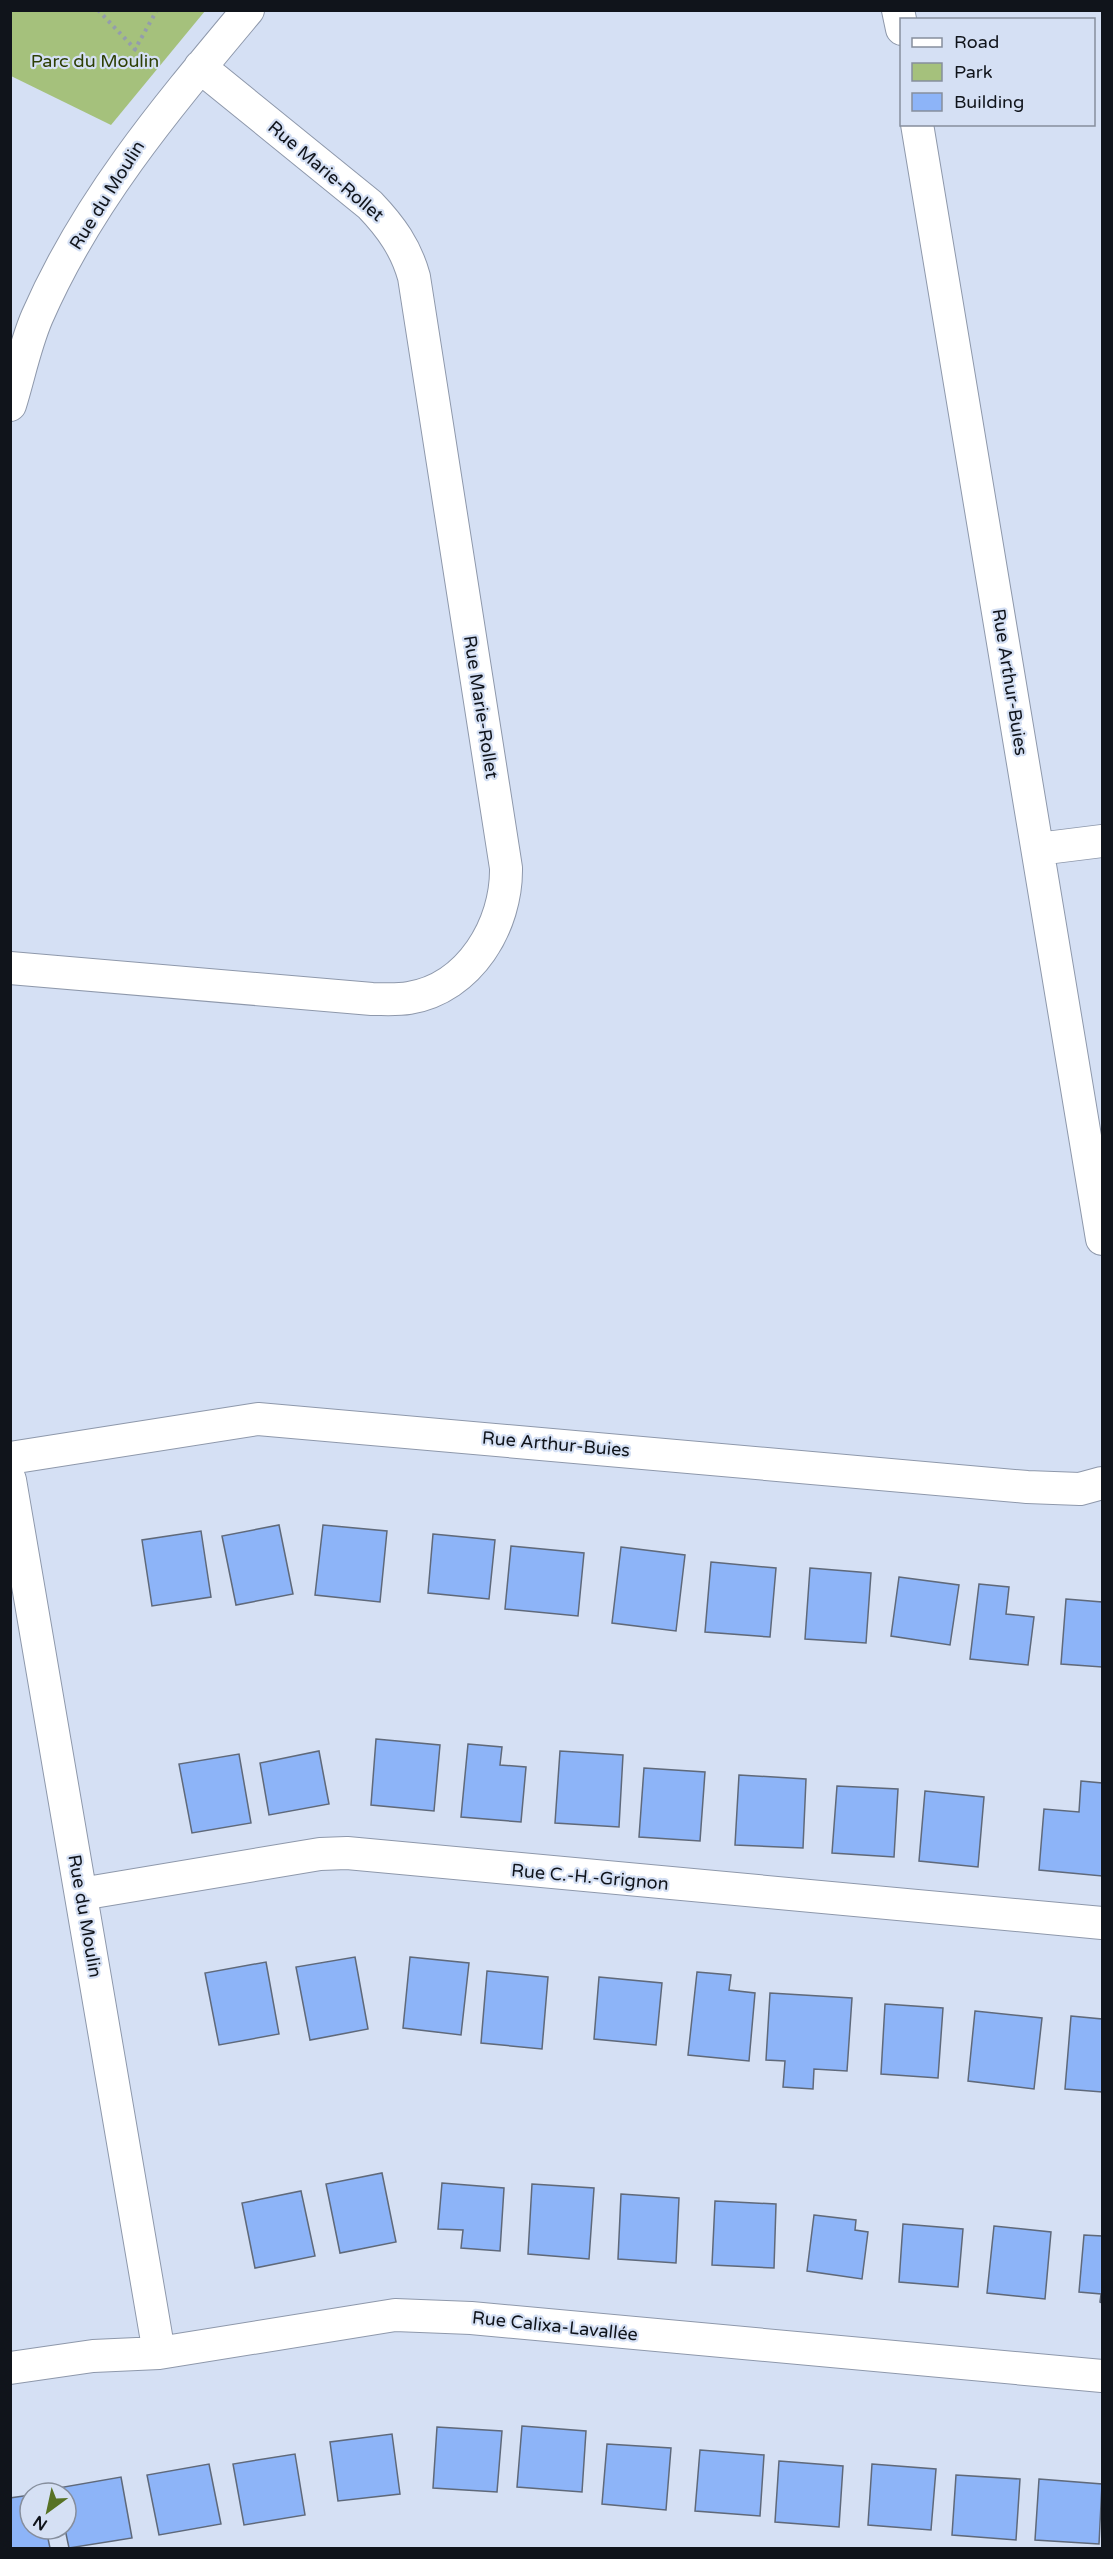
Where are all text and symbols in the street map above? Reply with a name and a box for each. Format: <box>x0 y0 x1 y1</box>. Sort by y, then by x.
legend <box>900 18 1095 126</box>
text: Road <box>954 31 999 53</box>
park label: Parc du Moulin <box>31 50 159 72</box>
text: Park <box>954 61 993 83</box>
text: Building <box>954 91 1024 113</box>
street label: Rue Marie-Rollet <box>263 116 389 226</box>
street label: Rue du Moulin <box>65 136 149 254</box>
street label: Rue Arthur-Buies <box>988 607 1032 757</box>
street label: Rue Marie-Rollet <box>459 634 503 780</box>
street label: Rue Arthur-Buies <box>481 1427 631 1461</box>
street label: Rue du Moulin <box>63 1853 107 1979</box>
street label: Rue C.-H.-Grignon <box>510 1859 670 1895</box>
street label: Rue Calixa-Lavallée <box>471 2306 639 2346</box>
north arrow <box>18 2481 78 2541</box>
text: N <box>30 2511 51 2535</box>

